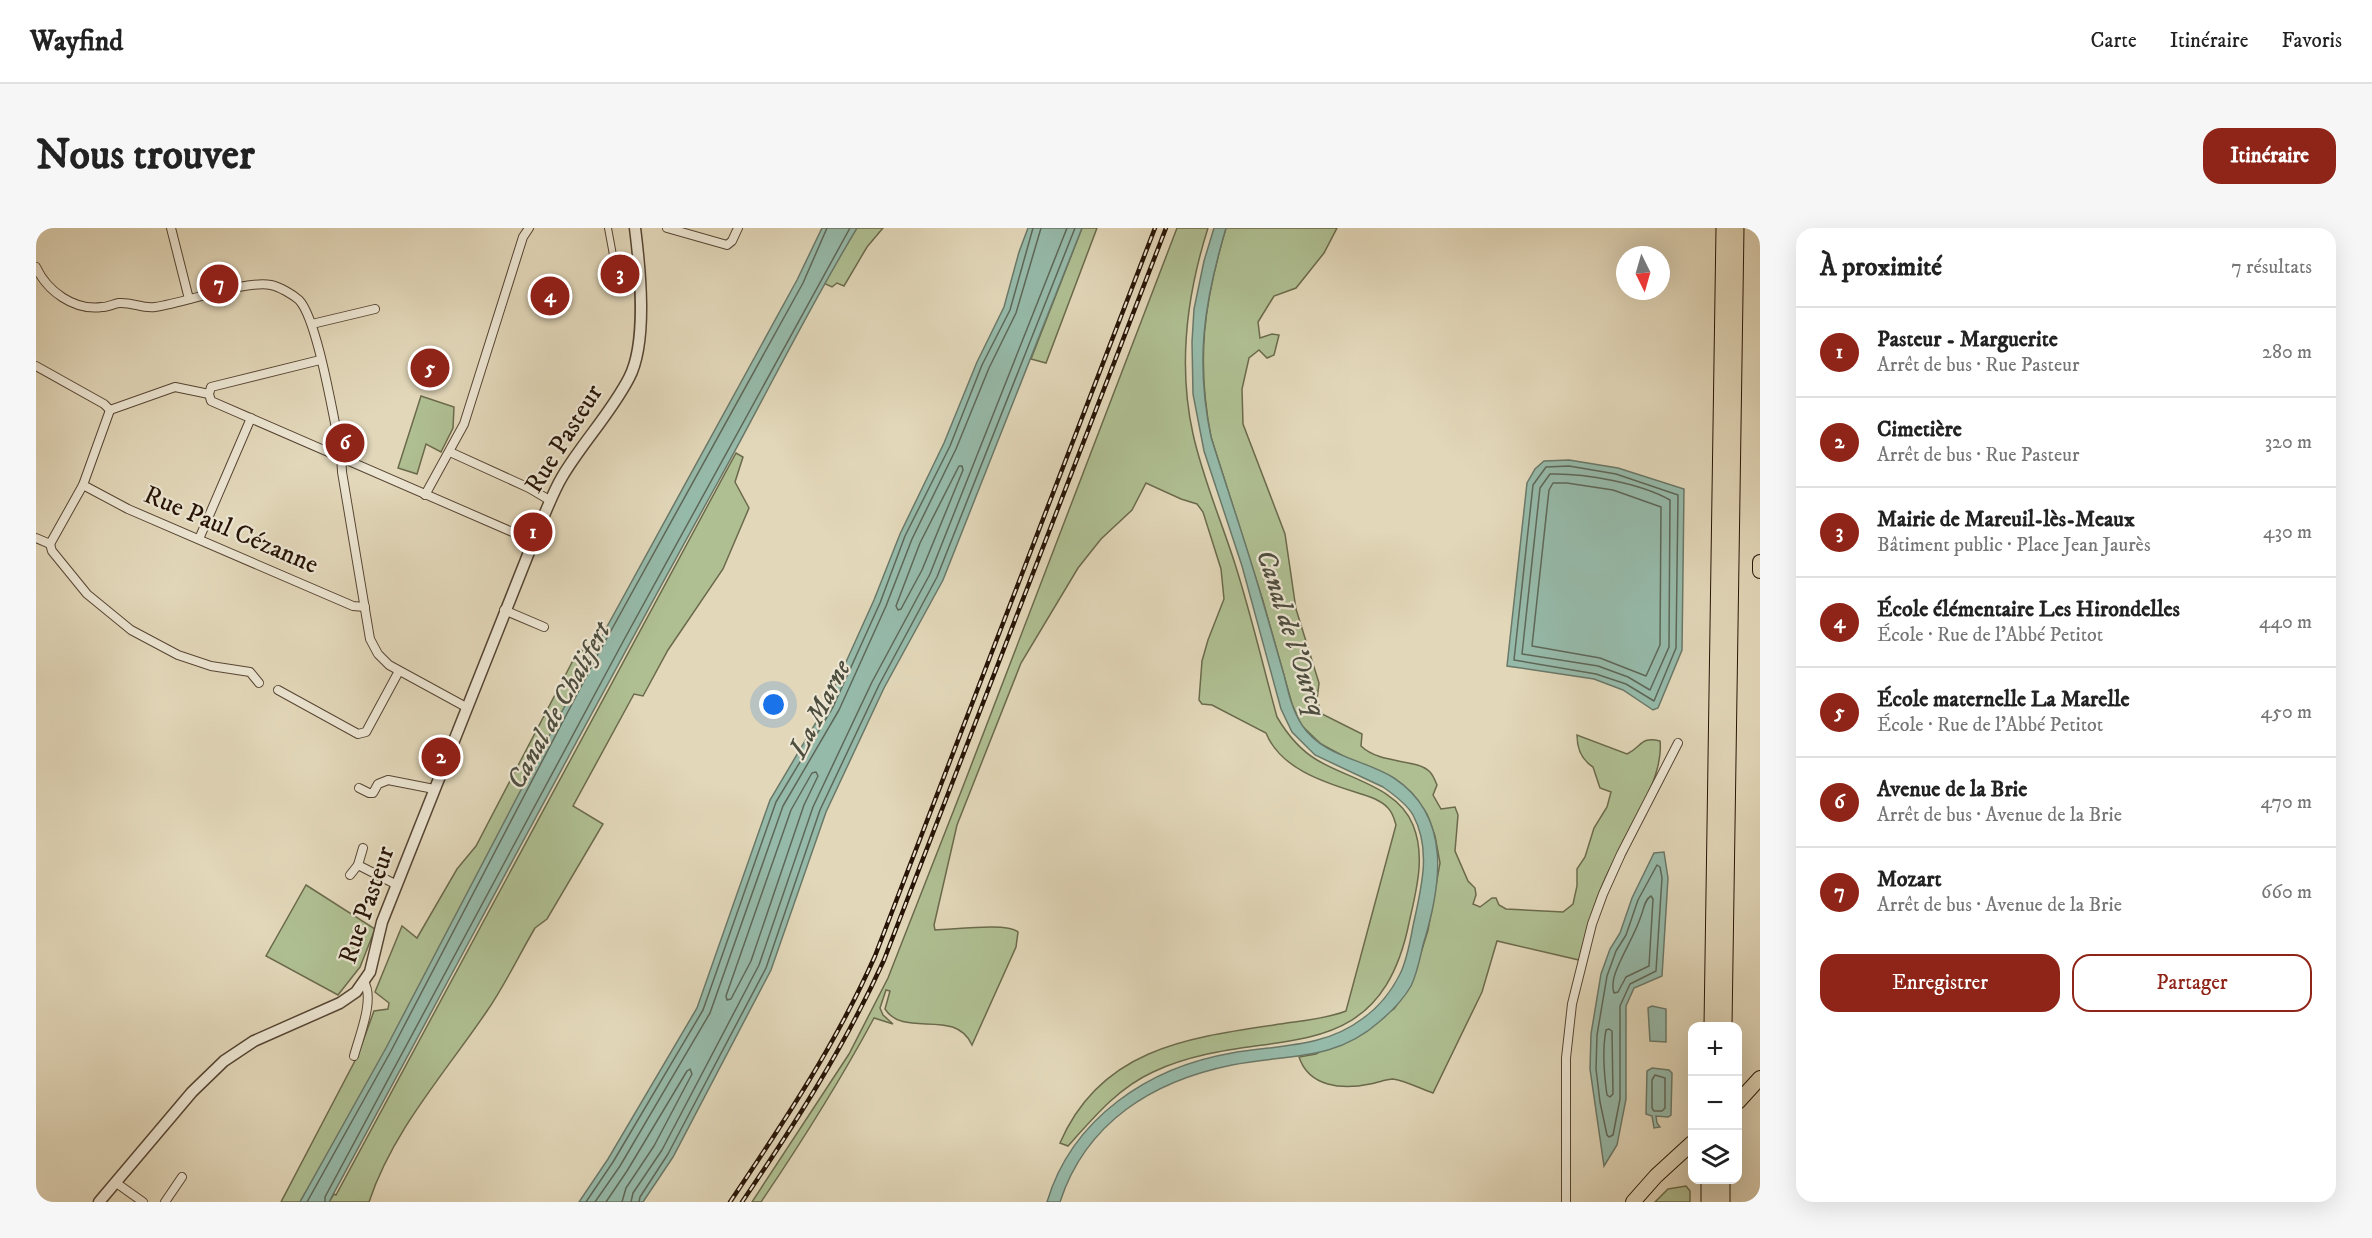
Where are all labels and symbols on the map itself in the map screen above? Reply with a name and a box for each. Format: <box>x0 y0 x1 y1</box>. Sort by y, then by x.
north arrow <box>1616 246 1670 300</box>
pin: 3 <box>600 252 640 296</box>
pin: 7 <box>200 262 238 306</box>
pin: 4 <box>530 274 570 318</box>
pin: 5 <box>410 346 450 390</box>
street label: Rue Pasteur <box>518 378 611 500</box>
pin: 6 <box>326 420 364 466</box>
street label: Rue Paul Cézanne <box>139 478 323 582</box>
pin: 1 <box>514 510 552 554</box>
water label: Canal de l'Ourcq <box>1248 545 1334 721</box>
water label: Canal de Chalifert <box>499 615 620 795</box>
water label: La Marne <box>780 654 859 765</box>
your location <box>759 690 788 719</box>
pin: 2 <box>422 734 460 780</box>
street label: Rue Pasteur <box>331 841 403 968</box>

